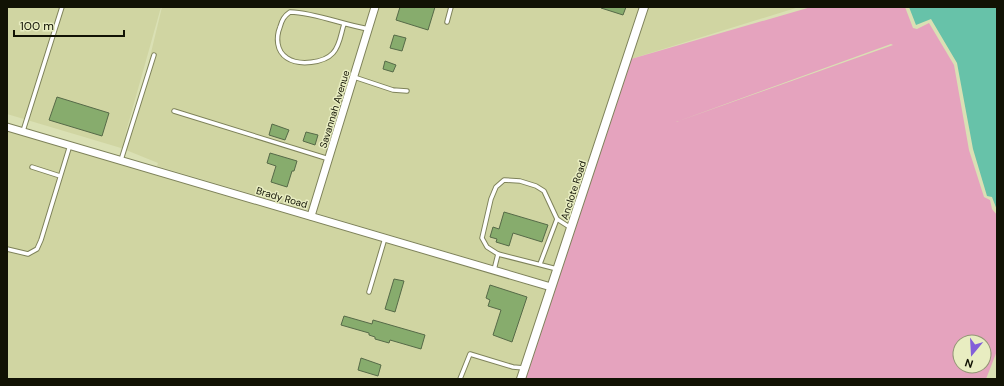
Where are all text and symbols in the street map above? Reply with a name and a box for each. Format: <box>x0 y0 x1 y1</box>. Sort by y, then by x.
scale bar <box>14 12 124 38</box>
text: 100 m <box>20 18 54 34</box>
street label: Savannah Avenue <box>316 68 353 150</box>
street label: Anclote Road <box>558 159 589 221</box>
street label: Brady Road <box>255 184 309 211</box>
north arrow <box>952 334 992 374</box>
text: N <box>963 356 975 371</box>

